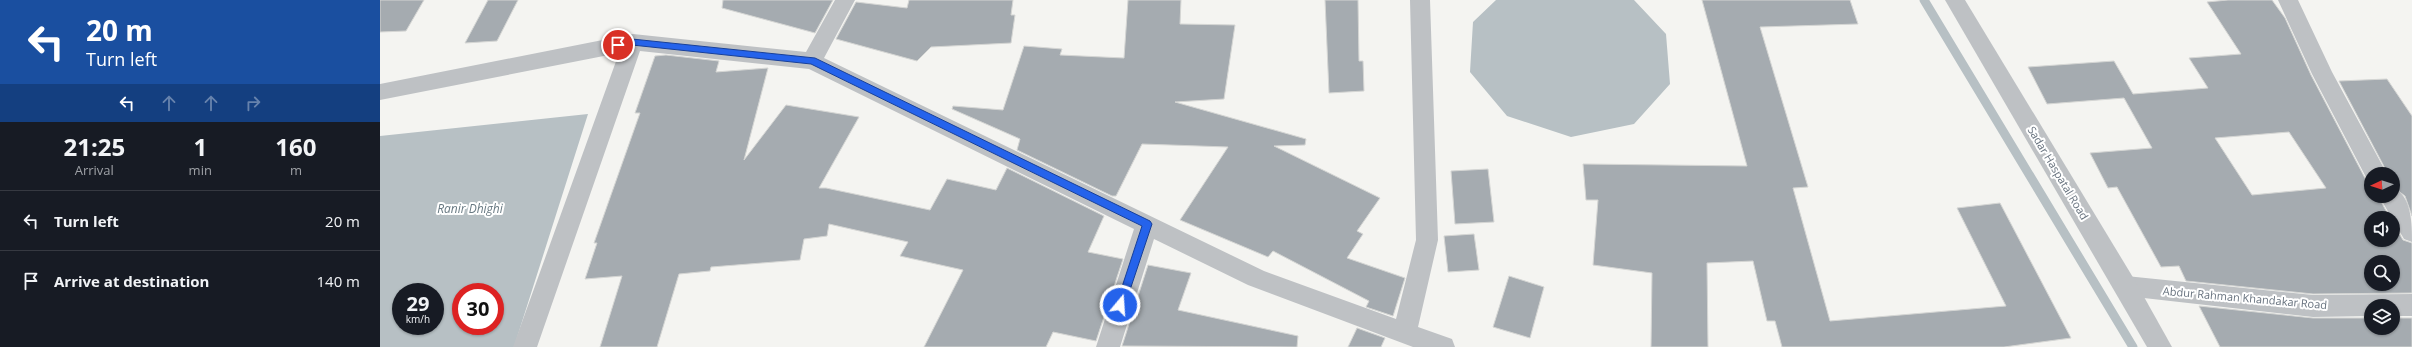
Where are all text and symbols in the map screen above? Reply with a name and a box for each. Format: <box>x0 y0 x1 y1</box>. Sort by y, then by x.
text: 20 m <box>86 11 153 49</box>
icon: left <box>20 16 72 68</box>
pin <box>601 28 635 62</box>
icon: arrive <box>607 34 629 56</box>
text: Turn left <box>86 47 157 71</box>
icon: left <box>116 92 138 114</box>
icon: ahead <box>158 92 180 114</box>
icon: ahead <box>200 92 222 114</box>
icon: right <box>242 92 264 114</box>
street label: Sadar Haspatal Road <box>2025 123 2092 222</box>
text: 21:25 <box>63 130 125 163</box>
text: 1 <box>193 130 207 163</box>
text: 160 <box>275 130 317 163</box>
text: Arrival <box>75 161 114 179</box>
text: min <box>189 161 212 179</box>
text: m <box>290 161 302 179</box>
north arrow <box>2364 167 2400 203</box>
map controls <box>2364 167 2400 335</box>
water label: Ranir Dhighi <box>437 200 504 217</box>
icon: left <box>20 210 42 232</box>
text: Turn left <box>54 211 119 231</box>
text: 20 m <box>325 211 360 231</box>
button: sound <box>2364 211 2400 247</box>
button: search <box>2364 255 2400 291</box>
icon: arrive <box>20 270 42 292</box>
text: Arrive at destination <box>54 271 209 291</box>
text: 140 m <box>316 271 360 291</box>
speed limit sign: 30 <box>452 283 504 335</box>
street label: Abdur Rahman Khandakar Road <box>2162 283 2328 312</box>
position arrow <box>1099 284 1141 326</box>
text: 29 <box>407 290 429 317</box>
button: layers <box>2364 299 2400 335</box>
text: km/h <box>406 312 430 326</box>

